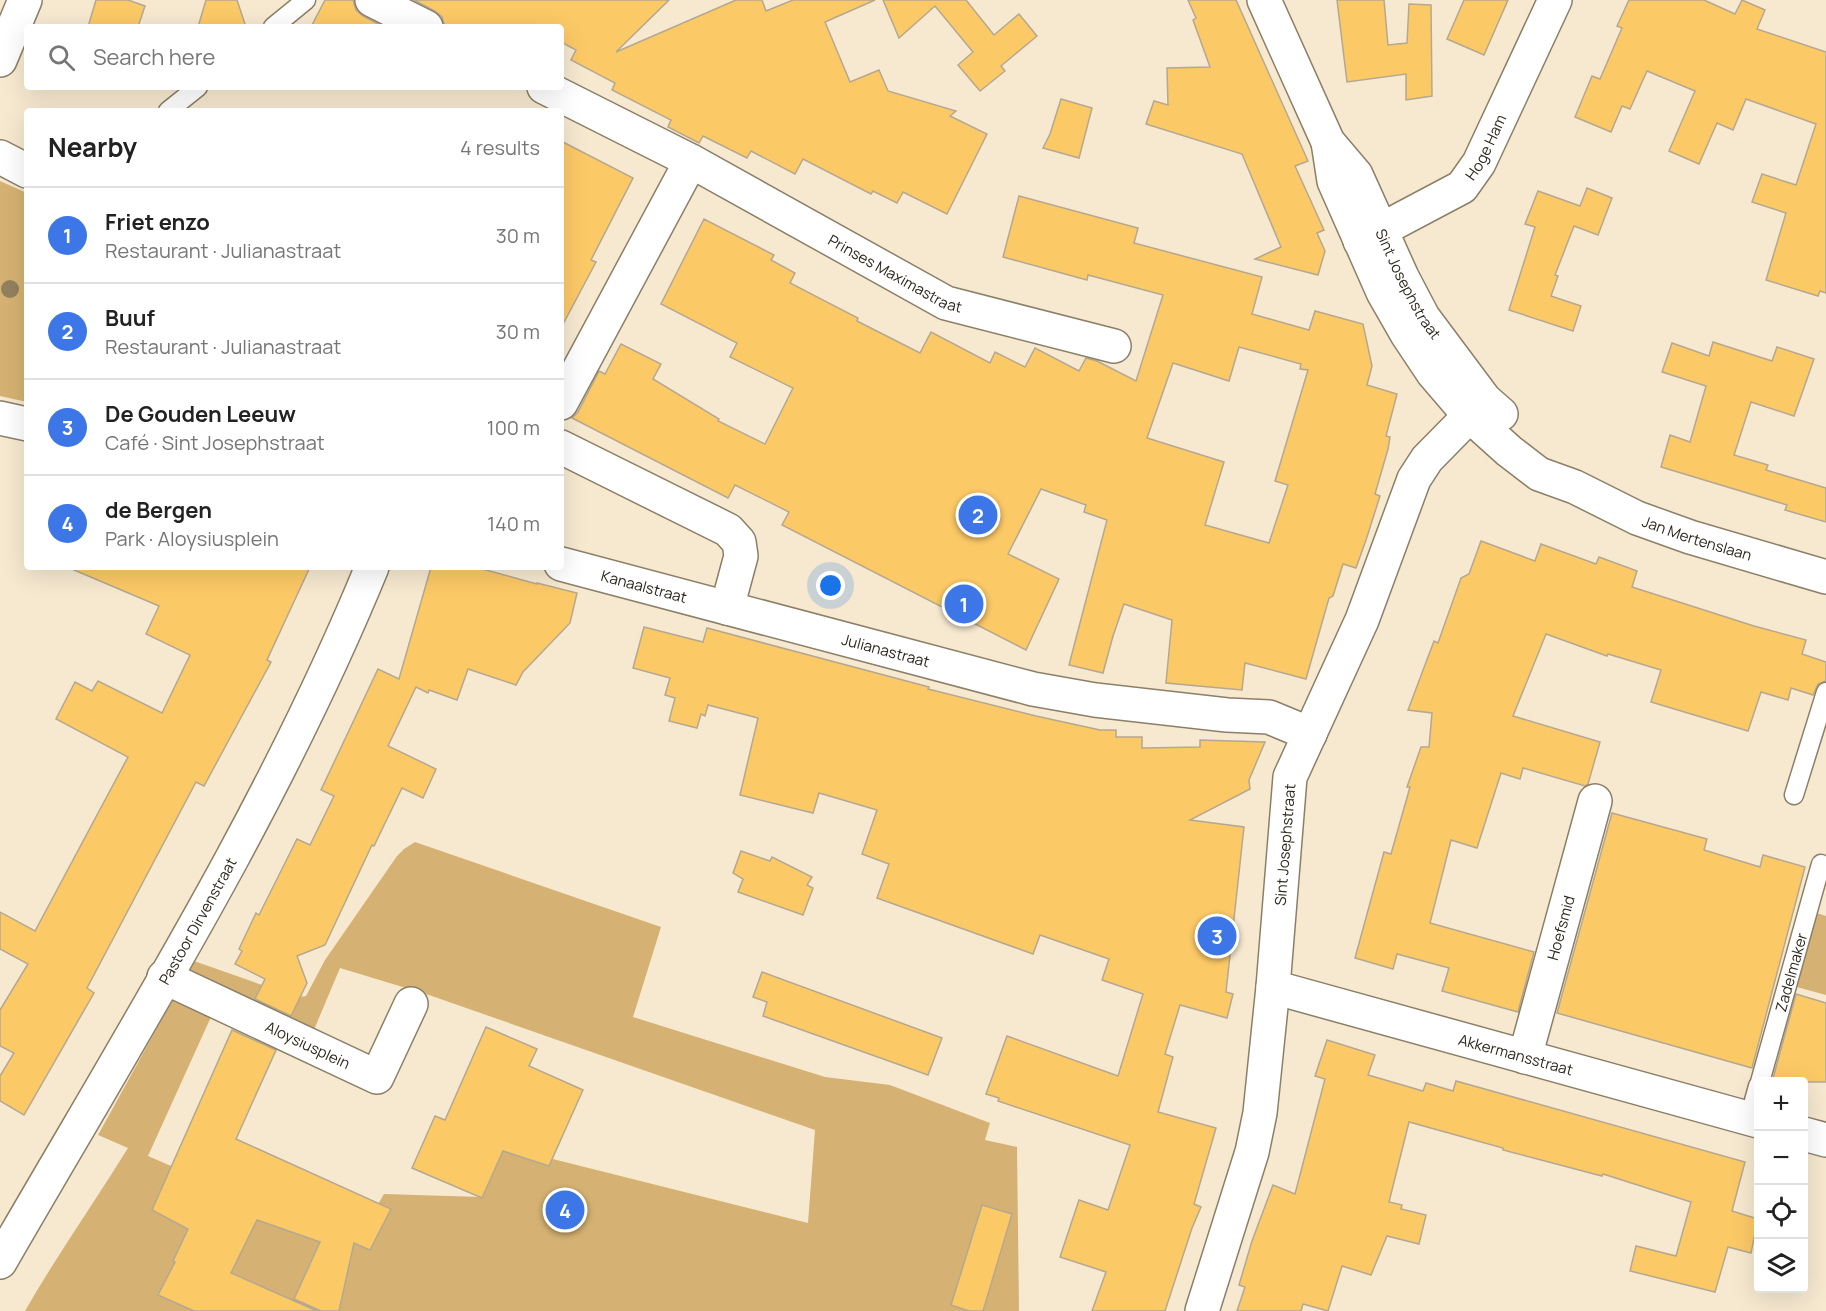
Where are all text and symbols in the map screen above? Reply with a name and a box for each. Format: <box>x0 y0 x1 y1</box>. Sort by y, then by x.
search box <box>24 24 564 90</box>
icon: search <box>45 41 78 74</box>
text: Search here <box>93 42 215 72</box>
street label: Hoge Ham <box>1460 111 1511 184</box>
text: Nearby <box>48 129 137 165</box>
text: 4 results <box>460 134 540 161</box>
text: Friet enzo <box>105 207 210 237</box>
text: 1 <box>63 222 72 249</box>
text: 30 m <box>496 222 540 249</box>
street label: Sint Josephstraat <box>1371 225 1446 343</box>
street label: Prinses Maximastraat <box>824 229 964 317</box>
text: Restaurant · Julianastraat <box>105 237 341 264</box>
text: Buuf <box>105 303 155 333</box>
text: 2 <box>62 318 73 345</box>
text: 30 m <box>496 318 540 345</box>
text: Restaurant · Julianastraat <box>105 333 341 360</box>
text: De Gouden Leeuw <box>105 399 296 429</box>
text: 3 <box>62 414 73 441</box>
text: 100 m <box>487 414 540 441</box>
text: Café · Sint Josephstraat <box>105 429 325 456</box>
pin: 2 <box>958 492 998 538</box>
text: de Bergen <box>105 495 212 525</box>
text: 4 <box>61 510 74 537</box>
text: 140 m <box>487 510 540 537</box>
street label: Jan Mertenslaan <box>1639 510 1755 565</box>
text: Park · Aloysiusplein <box>105 525 279 552</box>
street label: Kanaalstraat <box>599 565 689 607</box>
your location <box>816 571 845 600</box>
pin: 1 <box>944 582 984 626</box>
street label: Julianastraat <box>840 628 932 672</box>
street label: Sint Josephstraat <box>1269 783 1300 906</box>
street label: Pastoor Dirvenstraat <box>153 854 241 988</box>
street label: Hoefsmid <box>1541 893 1579 962</box>
pin: 3 <box>1198 914 1236 958</box>
street label: Zadelmaker <box>1770 930 1812 1014</box>
street label: Aloysiusplein <box>262 1016 354 1074</box>
street label: Akkermansstraat <box>1456 1028 1576 1080</box>
map controls <box>1754 1077 1808 1293</box>
button: + <box>1754 1077 1808 1131</box>
button: − <box>1754 1131 1808 1185</box>
button: locate <box>1754 1185 1808 1239</box>
pin: 4 <box>546 1188 584 1232</box>
button: layers <box>1754 1239 1808 1293</box>

